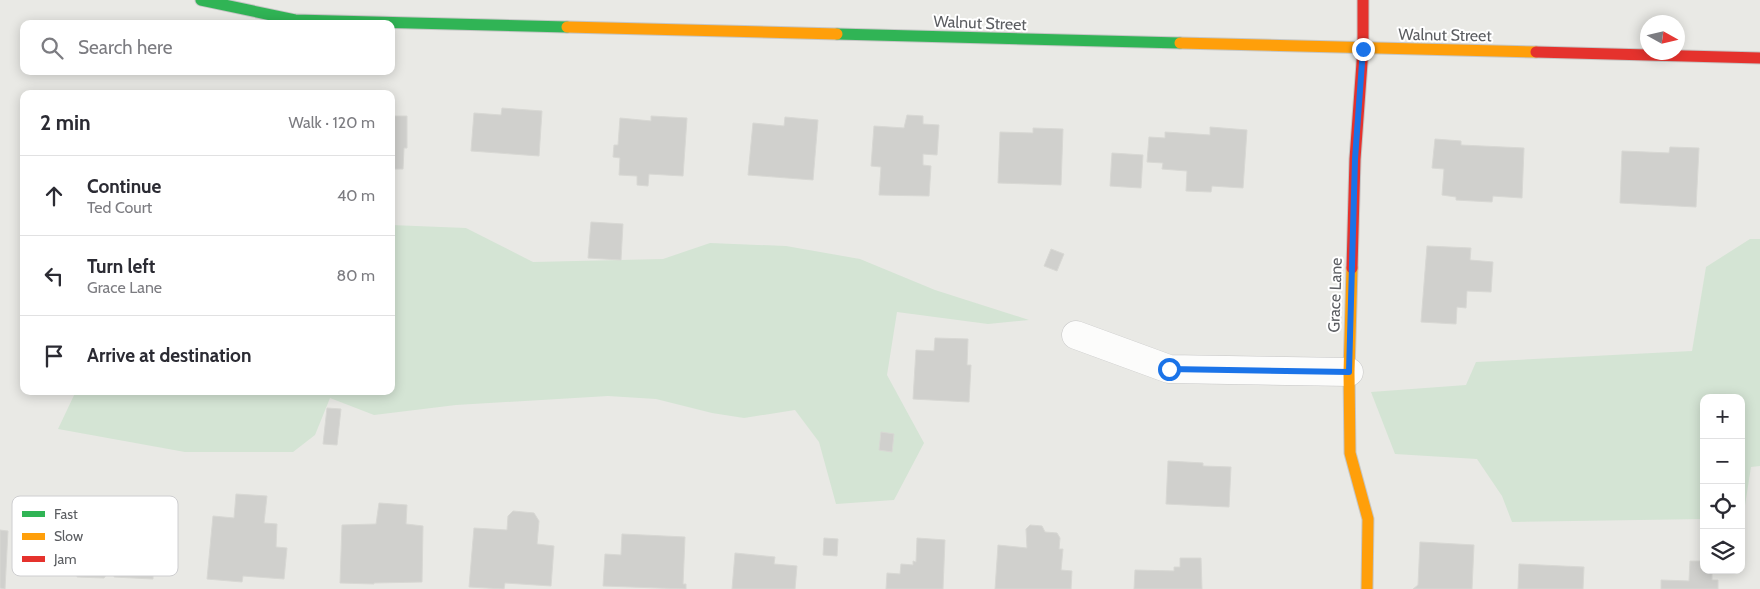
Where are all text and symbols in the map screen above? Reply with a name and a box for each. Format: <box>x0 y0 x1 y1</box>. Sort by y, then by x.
street label: Walnut Street <box>933 12 1028 34</box>
north arrow <box>1640 15 1685 60</box>
search box <box>20 20 395 75</box>
street label: Walnut Street <box>1398 25 1492 45</box>
icon: search <box>38 34 66 62</box>
text: Search here <box>78 36 172 59</box>
route end <box>1352 38 1375 61</box>
text: 2 min <box>40 110 91 135</box>
text: Walk · 120 m <box>288 113 375 132</box>
text: Continue <box>87 175 161 198</box>
icon: ahead <box>40 182 68 210</box>
text: 40 m <box>337 186 375 205</box>
text: Ted Court <box>87 198 152 217</box>
text: Turn left <box>87 255 155 278</box>
street label: Grace Lane <box>1324 257 1346 333</box>
icon: left <box>40 262 68 290</box>
text: 80 m <box>337 266 375 285</box>
text: Grace Lane <box>87 278 162 297</box>
icon: arrive <box>40 342 68 370</box>
text: Arrive at destination <box>87 344 251 367</box>
route start <box>1158 358 1181 381</box>
map controls <box>1700 394 1745 574</box>
button: + <box>1700 394 1745 439</box>
button: − <box>1700 439 1745 484</box>
button: locate <box>1700 484 1745 529</box>
legend <box>12 496 178 576</box>
text: Fast <box>54 505 78 523</box>
text: Slow <box>54 527 83 545</box>
button: layers <box>1700 529 1745 574</box>
text: Jam <box>53 550 76 568</box>

